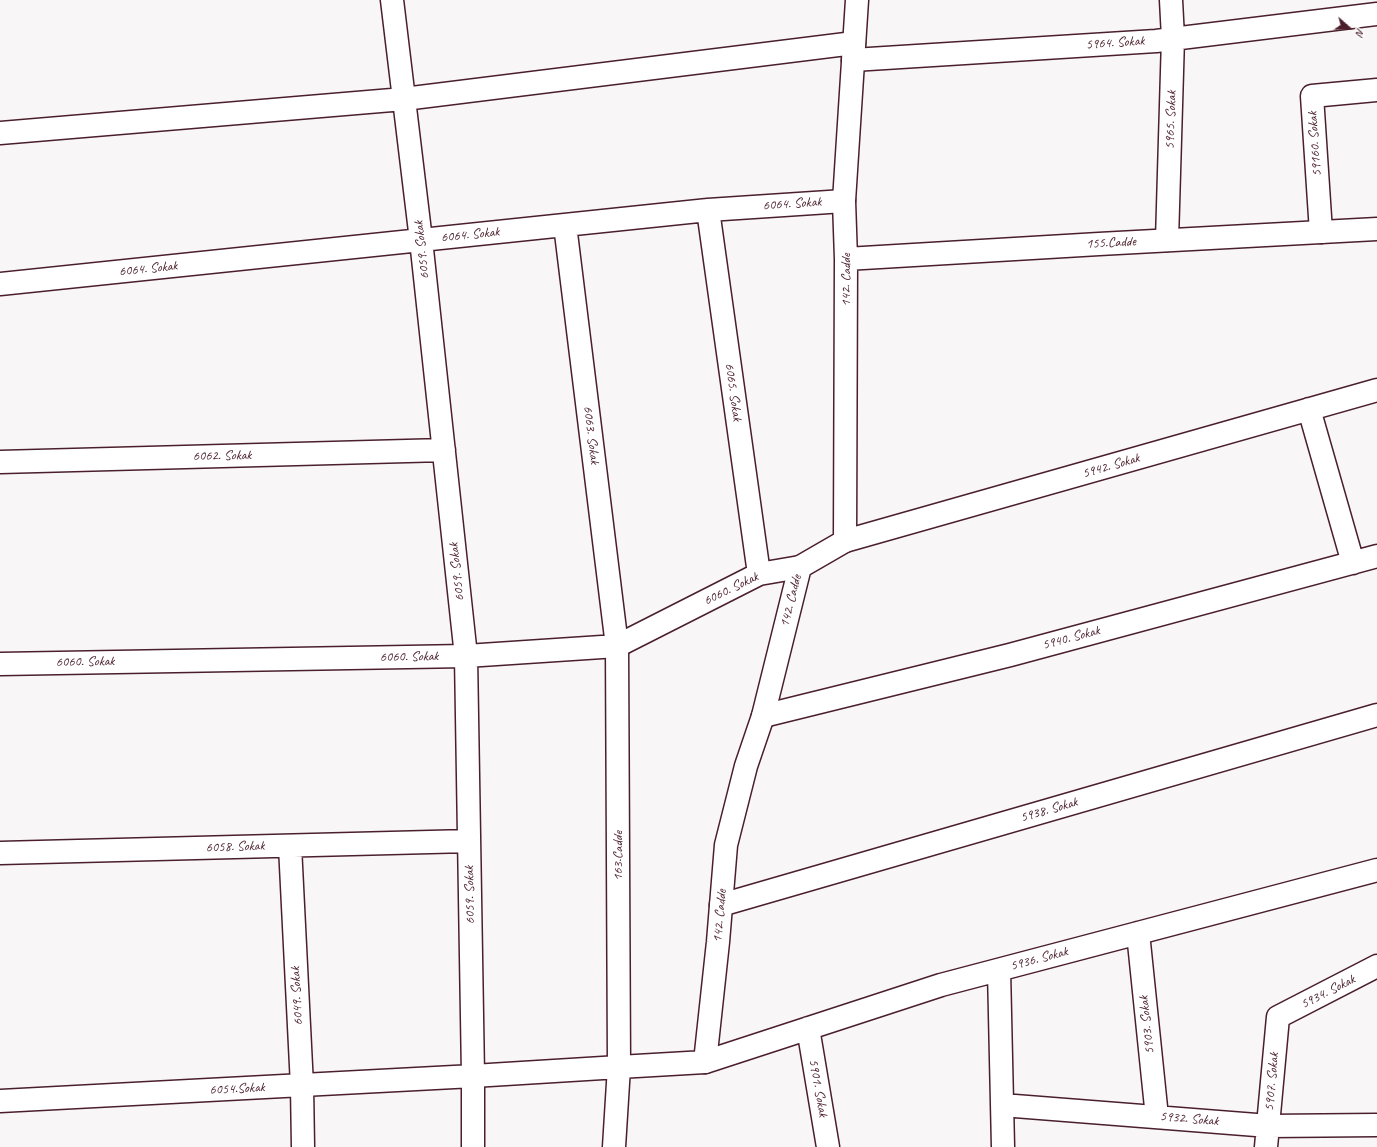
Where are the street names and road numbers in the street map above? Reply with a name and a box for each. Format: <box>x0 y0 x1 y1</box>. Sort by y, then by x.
street label: 5964. Sokak <box>1085 33 1145 53</box>
street label: 5965. Sokak <box>1162 90 1180 150</box>
street label: 59160. Sokak <box>1304 111 1326 177</box>
street label: 6064. Sokak <box>762 194 822 214</box>
street label: 6059. Sokak <box>411 220 433 280</box>
street label: 6064. Sokak <box>440 224 500 246</box>
street label: 155.Cadde <box>1086 233 1136 253</box>
street label: 142. Cadde <box>838 253 854 307</box>
street label: 6064. Sokak <box>118 258 178 280</box>
street label: 6065. Sokak <box>721 362 745 422</box>
street label: 6063. Sokak <box>579 405 603 465</box>
street label: 6062. Sokak <box>192 447 252 465</box>
street label: 5942. Sokak <box>1080 450 1142 482</box>
street label: 6059. Sokak <box>446 542 468 602</box>
street label: 6060. Sokak <box>701 569 761 609</box>
street label: 142. Cadde <box>776 573 806 629</box>
street label: 5940. Sokak <box>1040 622 1102 654</box>
street label: 6060. Sokak <box>379 648 439 666</box>
street label: 6060. Sokak <box>55 653 115 671</box>
street label: 5938. Sokak <box>1018 794 1080 826</box>
street label: 163.Cadde <box>610 831 626 881</box>
street label: 6058. Sokak <box>205 838 265 856</box>
street label: 6059. Sokak <box>461 865 479 925</box>
street label: 142. Cadde <box>709 889 731 943</box>
street label: 5936. Sokak <box>1008 943 1070 975</box>
street label: 6049. Sokak <box>287 966 307 1026</box>
street label: 5934. Sokak <box>1298 971 1358 1013</box>
street label: 5903. Sokak <box>1136 995 1158 1055</box>
street label: 5907. Sokak <box>1261 1052 1283 1112</box>
street label: 5901. Sokak <box>805 1058 831 1118</box>
street label: 6054.Sokak <box>209 1079 265 1099</box>
street label: 5932. Sokak <box>1159 1108 1219 1130</box>

